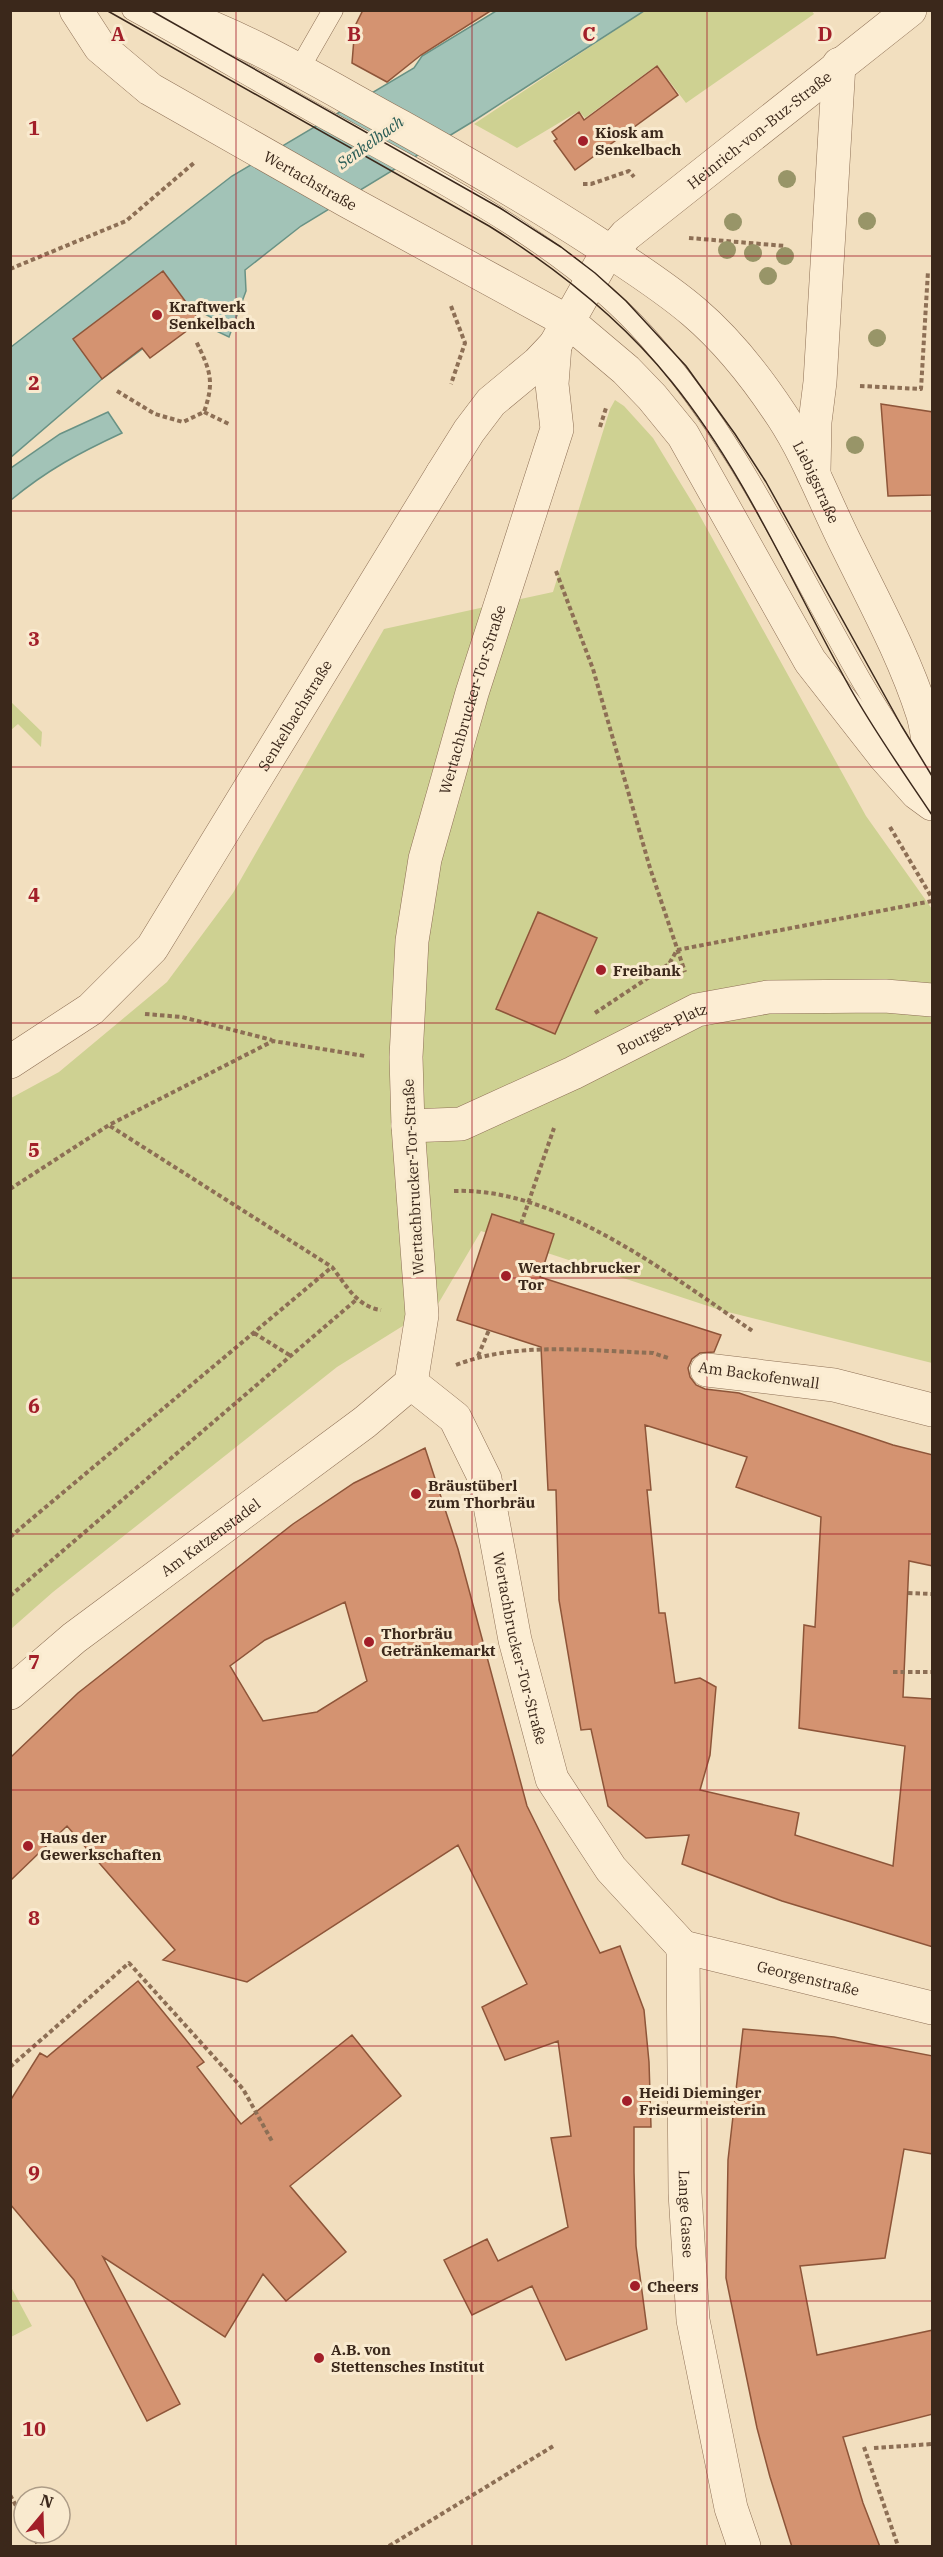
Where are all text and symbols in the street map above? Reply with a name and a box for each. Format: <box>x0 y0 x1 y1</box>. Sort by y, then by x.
text: A <box>111 20 125 47</box>
text: B <box>347 20 361 47</box>
text: C <box>582 20 596 47</box>
text: D <box>817 20 833 47</box>
street label: Heinrich-von-Buz-Straße <box>683 67 835 193</box>
water label: Senkelbach <box>332 111 407 174</box>
text: 1 <box>28 114 40 141</box>
place label: Kiosk am Senkelbach <box>595 123 681 159</box>
marker: Kiosk am Senkelbach <box>576 134 590 148</box>
street label: Wertachstraße <box>260 146 360 214</box>
place label: Kraftwerk Senkelbach <box>169 297 255 333</box>
marker: Kraftwerk Senkelbach <box>150 308 164 322</box>
text: 2 <box>28 369 40 396</box>
street label: Liebigstraße <box>789 438 844 526</box>
street label: Wertachbrucker-Tor-Straße <box>434 602 509 796</box>
text: 3 <box>28 625 40 652</box>
street label: Senkelbachstraße <box>253 656 336 774</box>
text: 4 <box>28 881 40 908</box>
place label: Freibank <box>613 961 681 980</box>
marker: Freibank <box>594 963 608 977</box>
street label: Bourges-Platz <box>614 999 709 1059</box>
street label: Wertachbrucker-Tor-Straße <box>398 1078 428 1276</box>
text: 5 <box>28 1136 40 1163</box>
place label: Wertachbrucker Tor <box>518 1258 641 1294</box>
marker: Wertachbrucker Tor <box>499 1269 513 1283</box>
street label: Am Backofenwall <box>697 1357 821 1393</box>
text: 6 <box>28 1392 40 1419</box>
place label: Bräustüberl zum Thorbräu <box>428 1476 536 1512</box>
marker: Bräustüberl zum Thorbräu <box>409 1487 423 1501</box>
street label: Am Katzenstadel <box>157 1494 264 1580</box>
street label: Wertachbrucker-Tor-Straße <box>489 1550 552 1746</box>
place label: Thorbräu Getränkemarkt <box>381 1624 496 1660</box>
marker: Thorbräu Getränkemarkt <box>362 1635 376 1649</box>
text: 7 <box>28 1648 40 1675</box>
place label: Haus der Gewerkschaften <box>40 1828 161 1864</box>
marker: Haus der Gewerkschaften <box>21 1839 35 1853</box>
text: 8 <box>28 1904 40 1931</box>
street label: Georgenstraße <box>755 1956 861 1999</box>
place label: Heidi Dieminger Friseurmeisterin <box>639 2083 766 2119</box>
marker: Heidi Dieminger Friseurmeisterin <box>620 2094 634 2108</box>
text: 9 <box>28 2159 40 2186</box>
street label: Lange Gasse <box>675 2170 699 2259</box>
place label: Cheers <box>647 2277 699 2296</box>
marker: Cheers <box>628 2279 642 2293</box>
place label: A.B. von Stettensches Institut <box>331 2340 484 2376</box>
marker: A.B. von Stettensches Institut <box>312 2351 326 2365</box>
text: 10 <box>22 2415 46 2442</box>
north arrow <box>12 2485 72 2545</box>
text: N <box>38 2489 56 2512</box>

